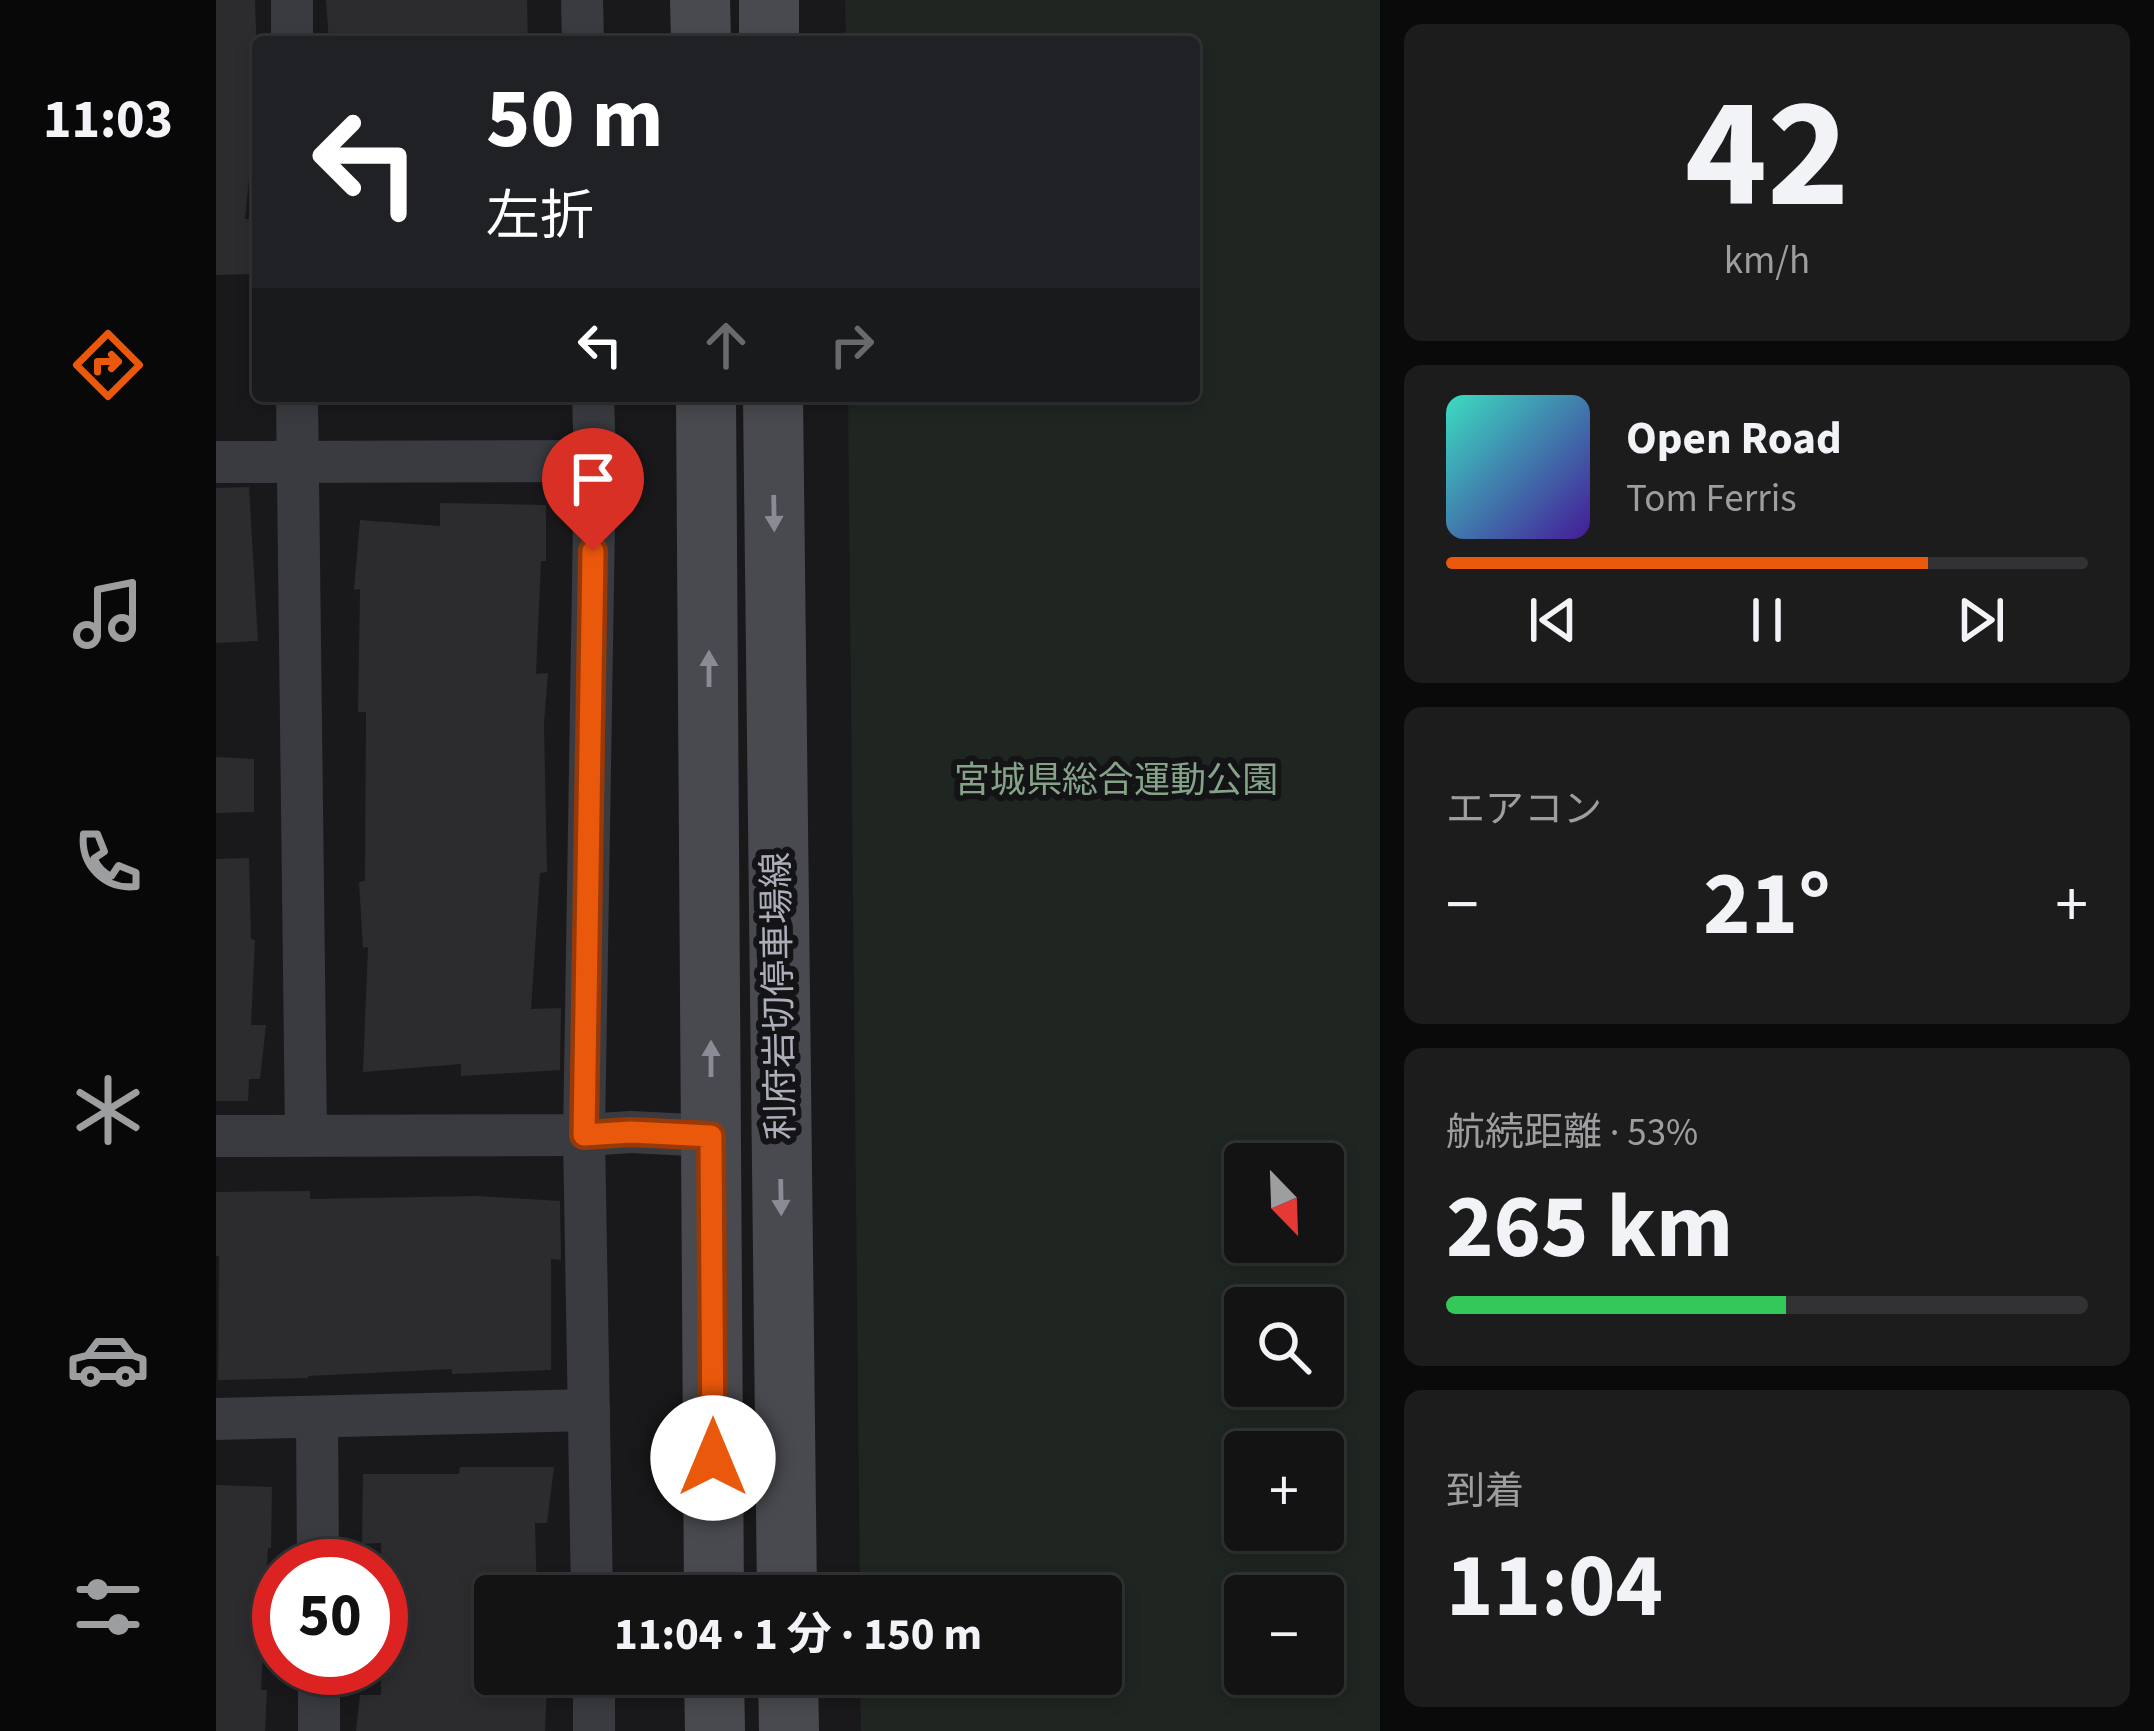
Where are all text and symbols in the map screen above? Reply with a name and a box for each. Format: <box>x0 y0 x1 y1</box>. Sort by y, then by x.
text: 42 <box>1685 44 1849 266</box>
text: 50 m <box>486 60 664 180</box>
text: 11:03 <box>43 82 173 159</box>
icon: left <box>288 84 444 240</box>
text: 左折 <box>486 179 594 256</box>
text: km/h <box>1724 233 1810 289</box>
icon: left <box>567 312 633 378</box>
icon: ahead <box>693 312 759 378</box>
icon: right <box>819 312 885 378</box>
icon: directions <box>66 323 150 407</box>
text: Open Road <box>1626 407 1842 471</box>
pin <box>542 428 644 551</box>
icon: arrive <box>560 446 626 512</box>
text: Tom Ferris <box>1626 471 1797 527</box>
one-way arrow <box>764 495 784 533</box>
icon: music <box>66 572 150 656</box>
icon: previous <box>1520 587 1586 653</box>
icon: pause <box>1734 587 1800 653</box>
icon: next <box>1948 587 2014 653</box>
one-way arrow <box>699 649 718 687</box>
park label: 宮城県総合運動公園 <box>954 755 1278 806</box>
text: エアコン <box>1446 782 1602 838</box>
icon: phone <box>66 820 150 904</box>
text: 21° <box>1703 841 1831 969</box>
street label: 利府岩切停車場線 <box>751 852 807 1140</box>
text: − <box>1446 858 1479 952</box>
text: + <box>2055 858 2088 952</box>
one-way arrow <box>701 1039 720 1077</box>
icon: climate <box>66 1068 150 1152</box>
text: 航続距離 · 53% <box>1446 1105 1698 1161</box>
north arrow <box>1224 1143 1344 1263</box>
map controls <box>1224 1143 1344 1695</box>
text: 265 km <box>1446 1164 1733 1292</box>
one-way arrow <box>772 1179 791 1217</box>
button: search <box>1224 1287 1344 1407</box>
icon: car <box>66 1317 150 1401</box>
position arrow <box>650 1395 776 1521</box>
button: + <box>1224 1431 1344 1551</box>
text: 到着 <box>1446 1464 1524 1520</box>
text: 11:04 <box>1446 1523 1663 1651</box>
speed limit sign: 50 <box>252 1539 408 1695</box>
icon: filters <box>66 1565 150 1649</box>
button: − <box>1224 1575 1344 1695</box>
text: 11:04 · 1 分 · 150 m <box>614 1603 982 1667</box>

